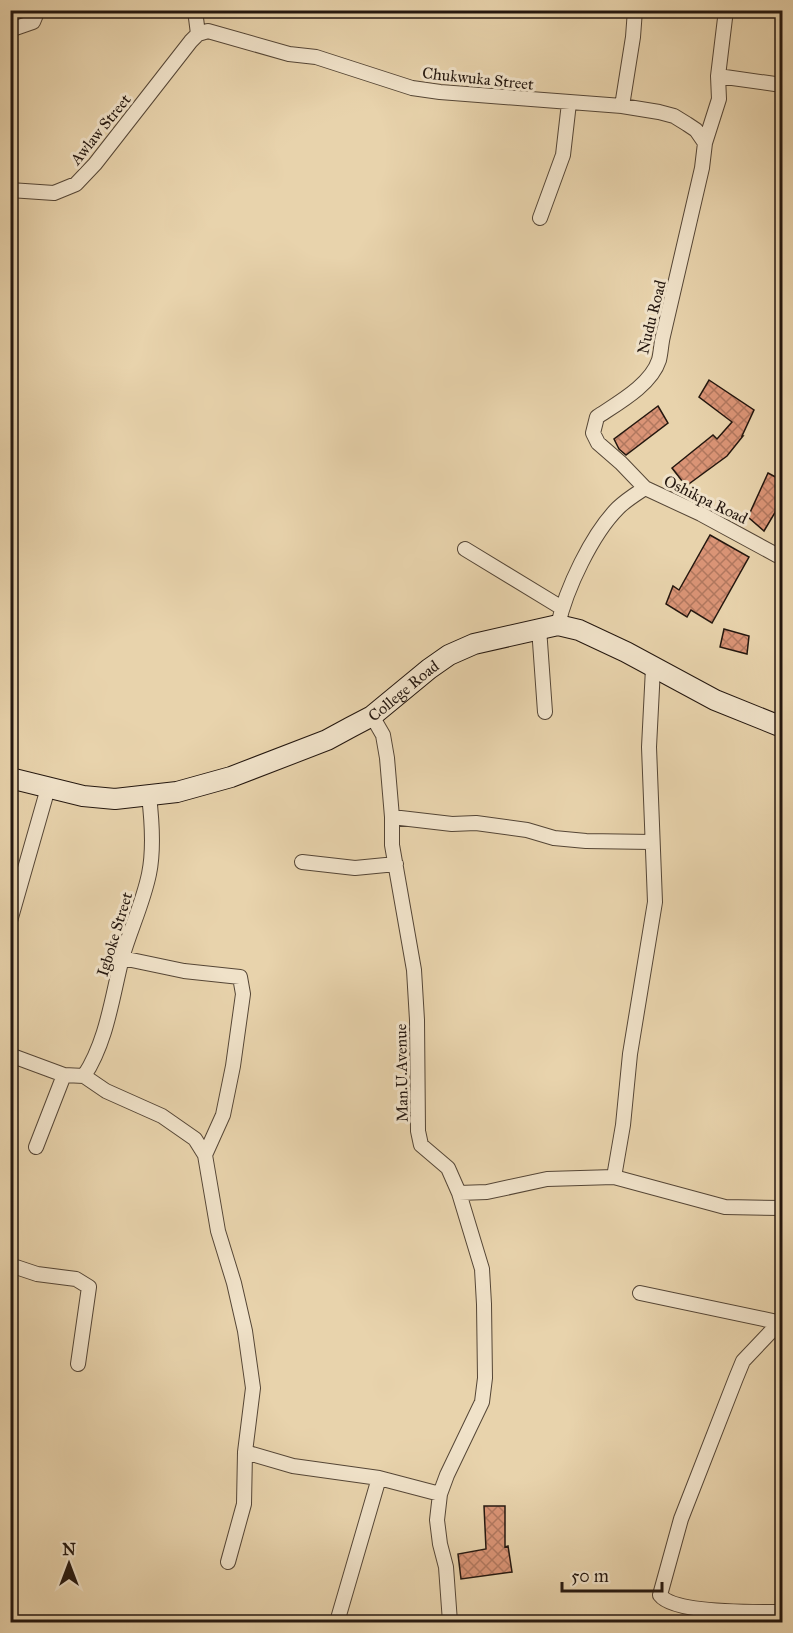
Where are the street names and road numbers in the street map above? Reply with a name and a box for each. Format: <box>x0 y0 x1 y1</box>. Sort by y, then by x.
street label: Chukwuka Street <box>421 63 535 94</box>
street label: Awlaw Street <box>66 90 135 169</box>
street label: Nudu Road <box>633 278 670 356</box>
street label: Oshikpa Road <box>661 471 751 528</box>
street label: College Road <box>364 656 443 725</box>
street label: Igboke Street <box>93 889 137 979</box>
street label: Man.U.Avenue <box>391 1023 412 1122</box>

